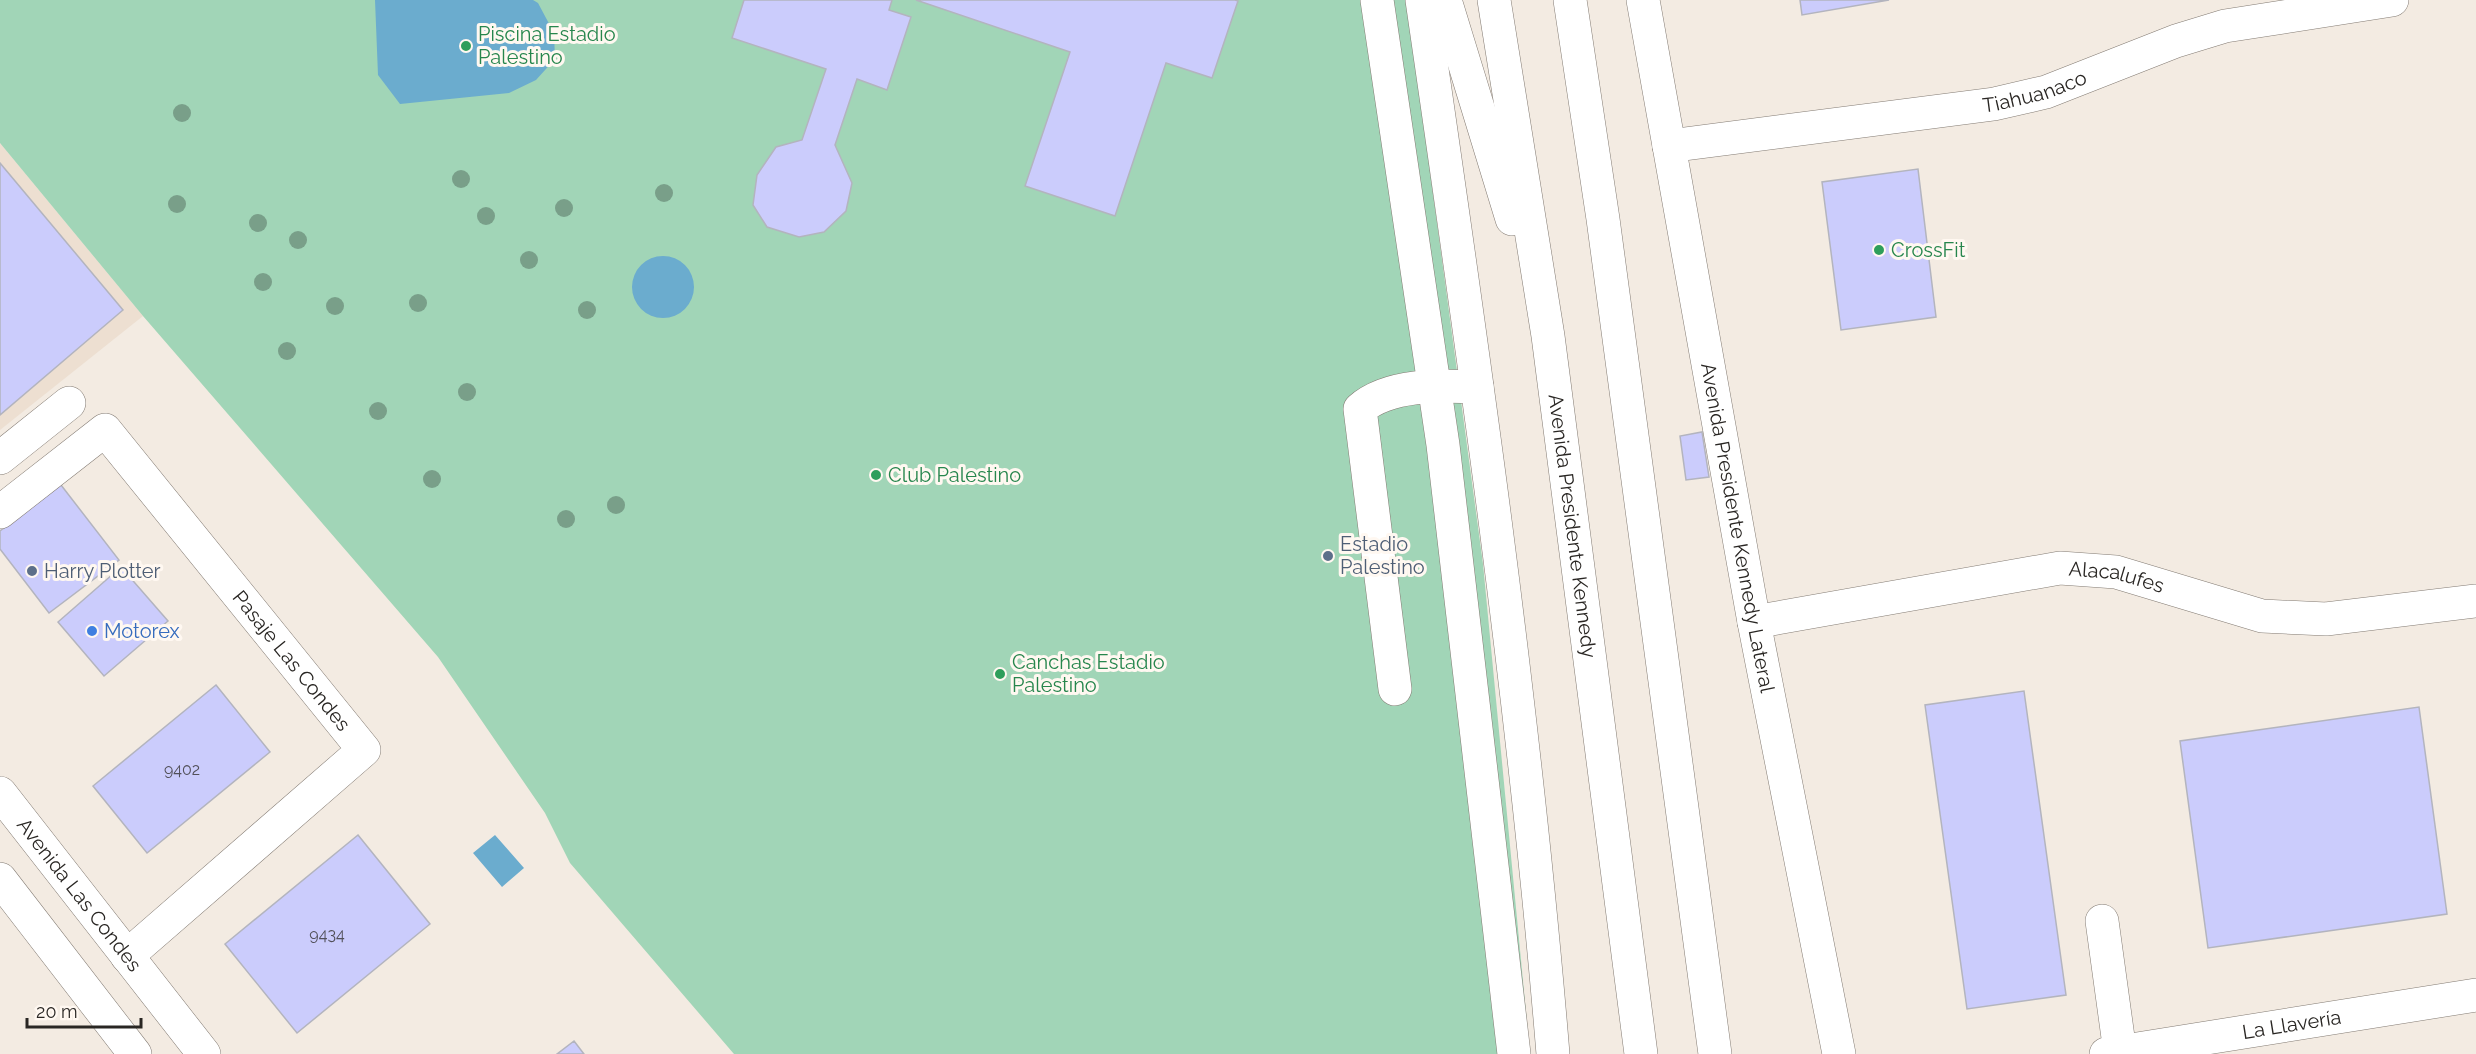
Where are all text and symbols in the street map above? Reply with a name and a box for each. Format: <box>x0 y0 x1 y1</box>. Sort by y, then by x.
place label: Piscina Estadio Palestino <box>478 22 616 69</box>
marker: Piscina Estadio Palestino <box>459 39 473 53</box>
street label: Tiahuanaco <box>1981 65 2090 117</box>
place label: CrossFit <box>1891 238 1966 262</box>
marker: CrossFit <box>1872 243 1886 257</box>
street label: Avenida Presidente Kennedy Lateral <box>1696 361 1780 695</box>
street label: Avenida Presidente Kennedy <box>1544 393 1602 660</box>
place label: Club Palestino <box>888 463 1021 487</box>
marker: Club Palestino <box>869 468 883 482</box>
place label: Estadio Palestino <box>1340 532 1425 579</box>
marker: Estadio Palestino <box>1321 549 1335 563</box>
street label: Alacalufes <box>2068 557 2167 598</box>
place label: Harry Plotter <box>44 559 161 583</box>
marker: Harry Plotter <box>25 564 39 578</box>
street label: Pasaje Las Condes <box>228 586 356 736</box>
place label: Motorex <box>104 619 180 643</box>
marker: Motorex <box>85 624 99 638</box>
place label: Canchas Estadio Palestino <box>1012 650 1165 697</box>
marker: Canchas Estadio Palestino <box>993 667 1007 681</box>
house number: 9402 <box>164 760 200 779</box>
street label: Avenida Las Condes <box>12 813 147 976</box>
house number: 9434 <box>309 925 345 944</box>
scale bar <box>27 991 141 1029</box>
text: 20 m <box>36 1001 78 1022</box>
street label: La Llavería <box>2241 1005 2343 1044</box>

